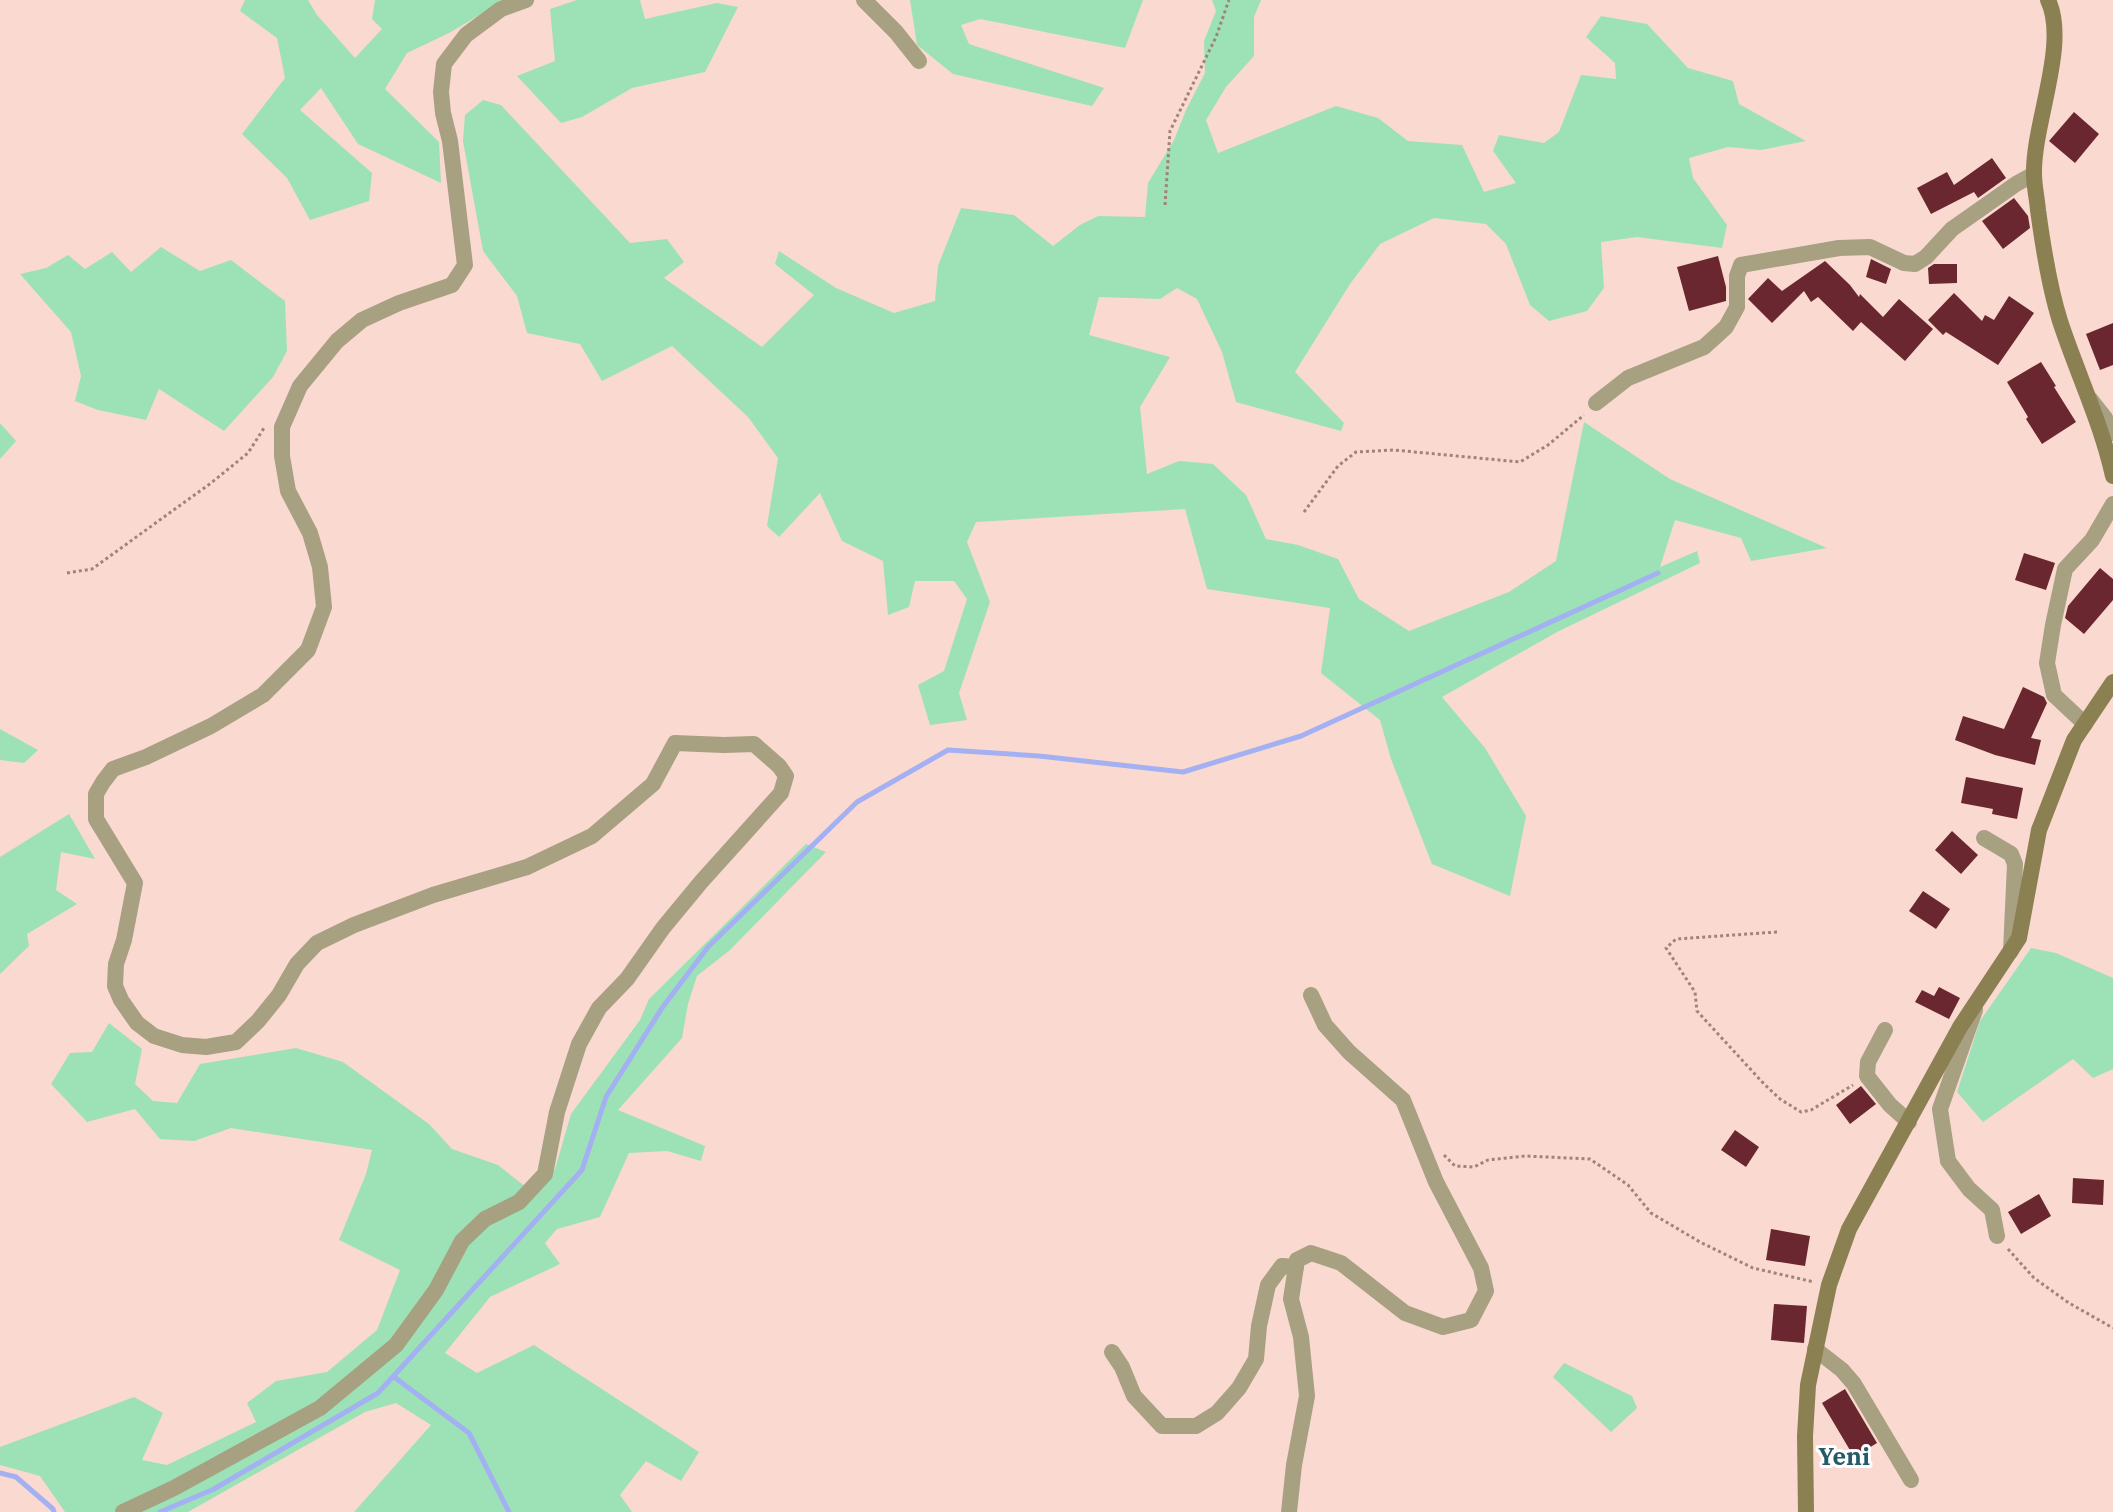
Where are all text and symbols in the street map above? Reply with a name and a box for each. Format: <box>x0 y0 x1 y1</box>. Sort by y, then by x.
district label: Yeni <box>1818 1440 1870 1472</box>

